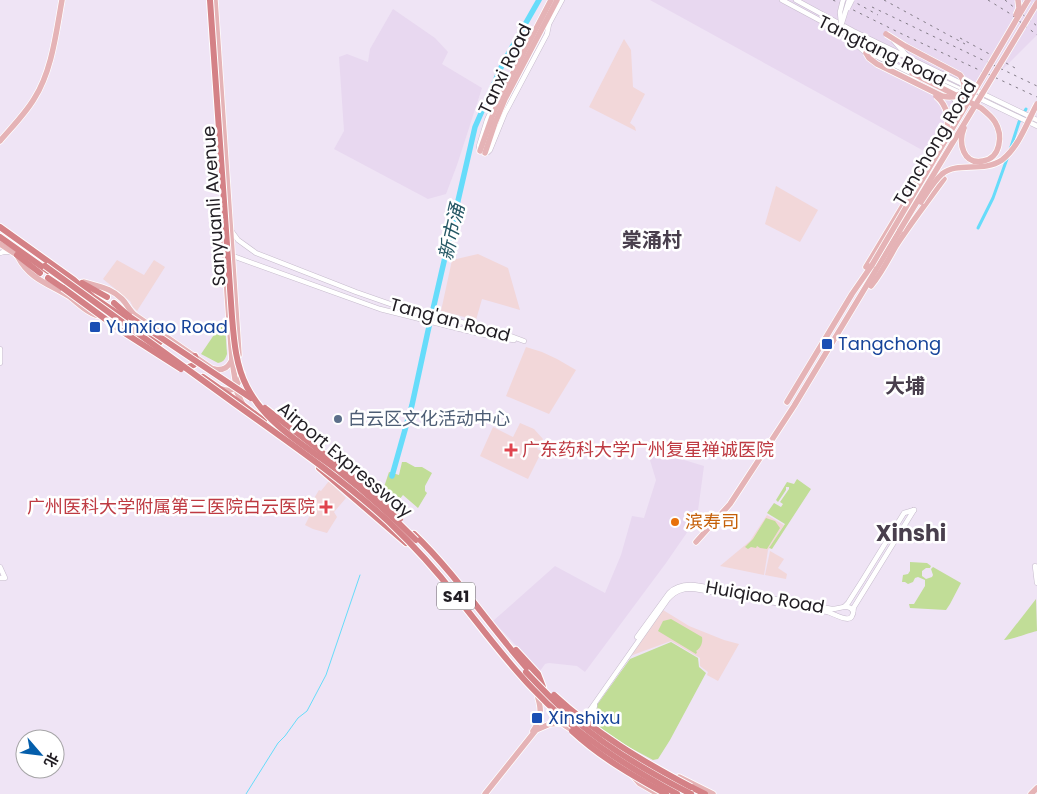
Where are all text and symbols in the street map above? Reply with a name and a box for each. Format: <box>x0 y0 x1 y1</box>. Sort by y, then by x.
street label: Tangtang Road <box>814 9 950 92</box>
street label: Tanxi Road <box>472 19 537 118</box>
street label: Tanchong Road <box>887 75 982 210</box>
street label: Sanyuanli Avenue <box>195 125 232 287</box>
water label: 新市涌 <box>432 199 472 263</box>
district label: 棠涌村 <box>622 226 682 254</box>
street label: Tang'an Road <box>387 291 513 348</box>
place label: Yunxiao Road <box>106 314 228 339</box>
marker: Yunxiao Road <box>88 320 102 334</box>
place label: Tangchong <box>838 331 941 356</box>
marker: Tangchong <box>820 337 834 351</box>
district label: 大埔 <box>885 372 925 400</box>
street label: Airport Expressway <box>273 396 418 523</box>
place label: 白云区文化活动中心 <box>348 406 510 431</box>
marker: 白云区文化活动中心 <box>332 413 344 425</box>
place label: 广东药科大学广州复星禅诚医院 <box>522 437 774 462</box>
marker: 广东药科大学广州复星禅诚医院 <box>504 443 518 457</box>
place label: 广州医科大学附属第三医院白云医院 <box>27 494 315 519</box>
marker: 广州医科大学附属第三医院白云医院 <box>319 500 333 514</box>
place label: 滨寿司 <box>685 509 739 534</box>
marker: 滨寿司 <box>669 516 681 528</box>
district label: Xinshi <box>876 518 946 549</box>
street label: Huiqiao Road <box>704 574 826 619</box>
road number: S41 <box>437 582 475 610</box>
place label: Xinshixu <box>548 705 621 730</box>
marker: Xinshixu <box>530 711 544 725</box>
north arrow <box>15 729 65 779</box>
text: 北 <box>39 749 64 771</box>

